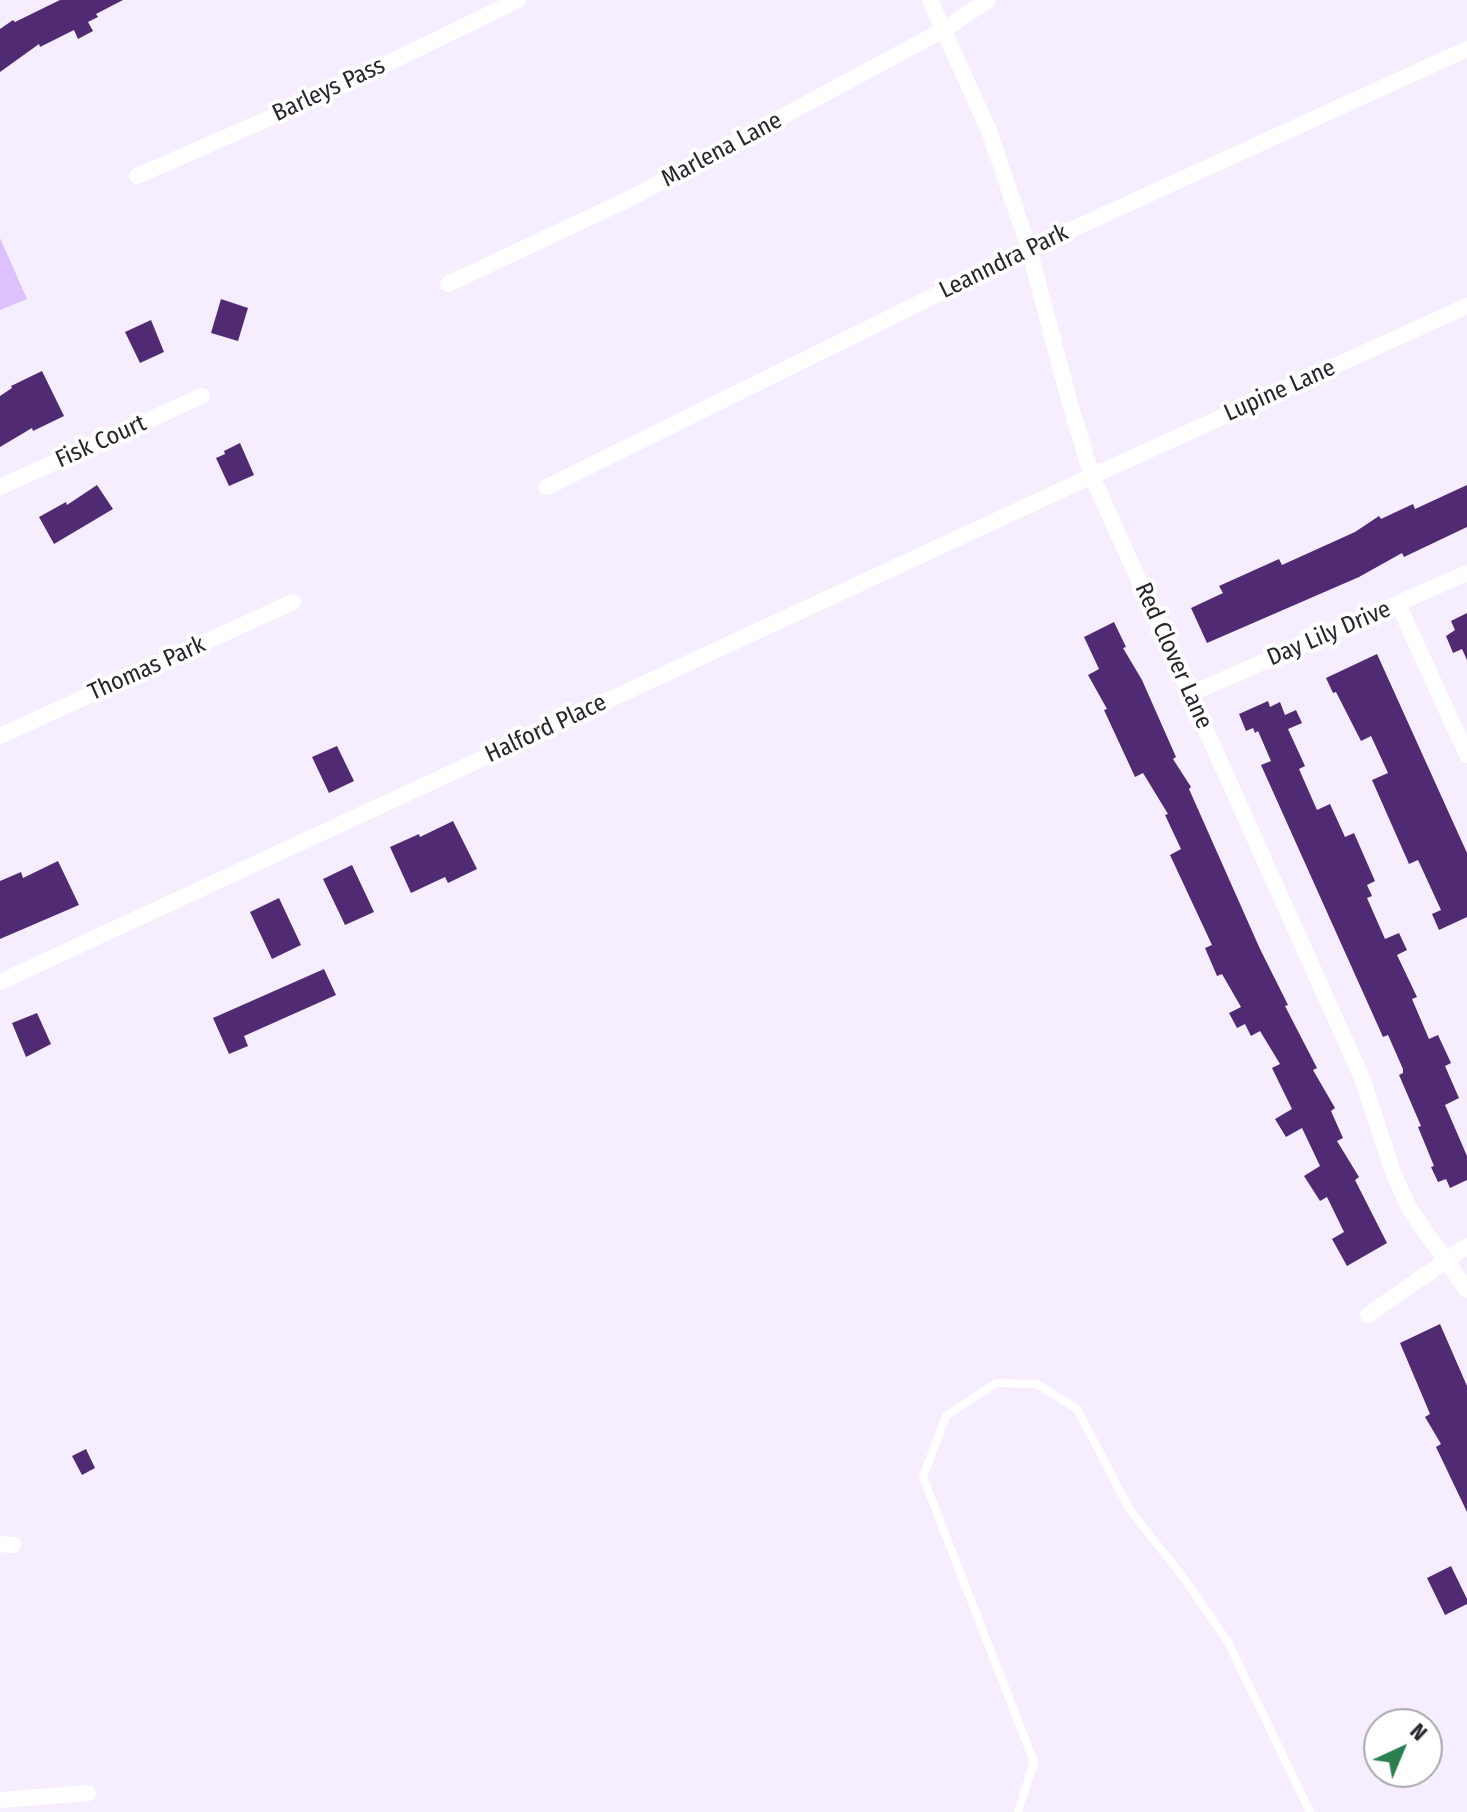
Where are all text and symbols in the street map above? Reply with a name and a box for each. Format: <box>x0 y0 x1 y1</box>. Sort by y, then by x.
street label: Barleys Pass <box>268 51 390 129</box>
street label: Marlena Lane <box>657 106 787 194</box>
street label: Leanndra Park <box>935 219 1073 305</box>
street label: Lupine Lane <box>1220 354 1340 428</box>
street label: Fisk Court <box>51 409 151 475</box>
street label: Red Clover Lane <box>1128 578 1218 734</box>
street label: Day Lily Drive <box>1263 595 1395 673</box>
street label: Thomas Park <box>84 630 210 708</box>
street label: Halford Place <box>481 688 611 770</box>
north arrow <box>1363 1708 1443 1788</box>
text: N <box>1405 1718 1433 1746</box>

